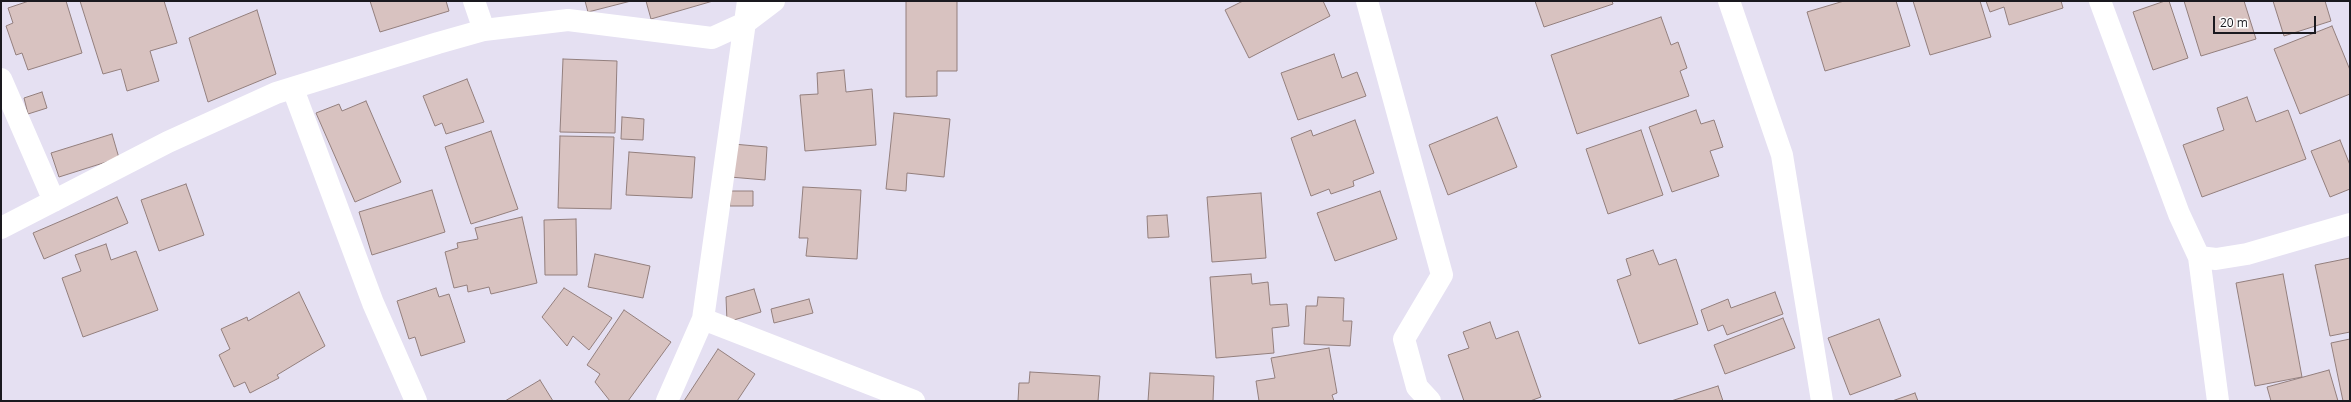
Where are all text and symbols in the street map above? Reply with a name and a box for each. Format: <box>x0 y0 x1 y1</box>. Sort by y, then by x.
scale bar <box>2215 8 2318 34</box>
text: 20 m <box>2220 14 2248 31</box>

